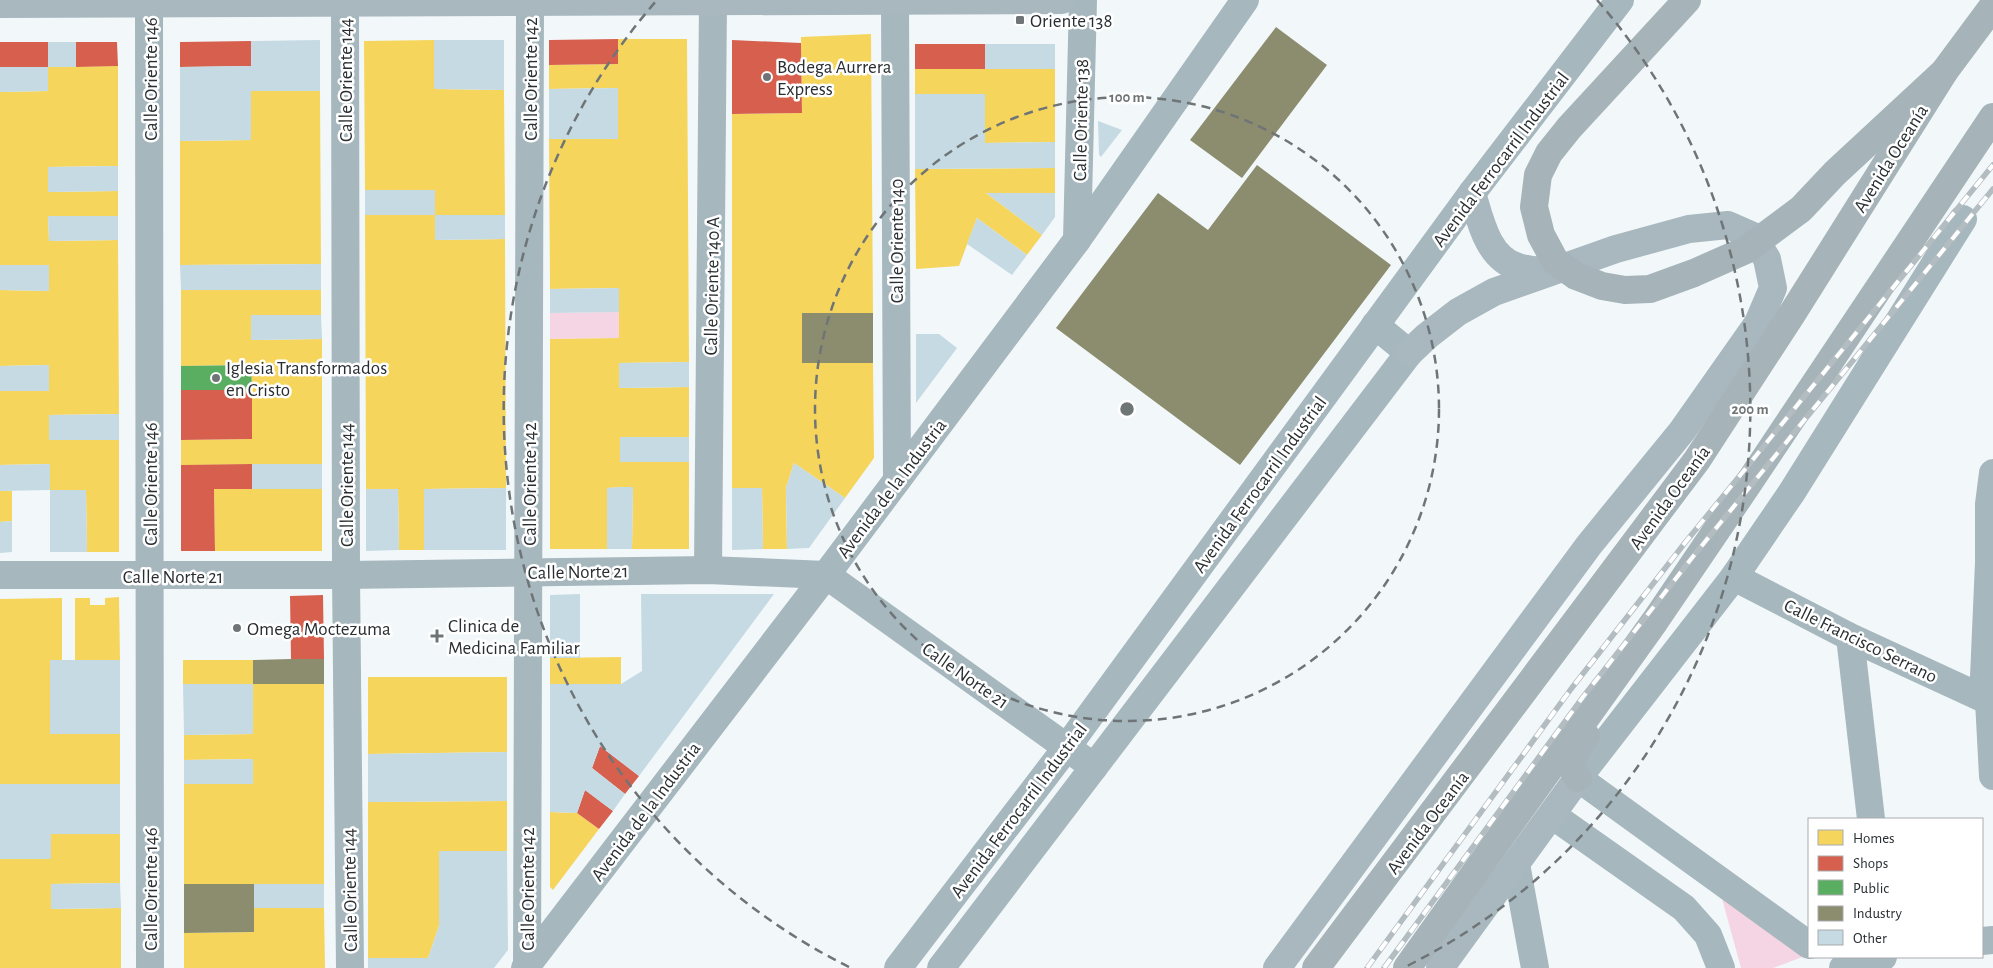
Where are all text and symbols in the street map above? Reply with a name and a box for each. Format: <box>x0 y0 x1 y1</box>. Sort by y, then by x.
place label: Oriente 138 <box>1030 12 1112 31</box>
marker: Oriente 138 <box>1014 14 1026 26</box>
street label: Calle Oriente 146 <box>142 17 161 141</box>
street label: Calle Oriente 142 <box>522 17 541 141</box>
street label: Calle Oriente 144 <box>337 18 356 142</box>
place label: Bodega Aurrera Express <box>777 58 892 99</box>
street label: Calle Oriente 138 <box>1071 59 1092 181</box>
street label: Avenida Ferrocarril Industrial <box>1429 69 1573 251</box>
marker: Bodega Aurrera Express <box>761 71 773 83</box>
text: 100 m <box>1109 90 1145 105</box>
street label: Avenida Oceanía <box>1851 101 1932 216</box>
street label: Calle Oriente 140 <box>888 179 907 303</box>
street label: Calle Oriente 140 A <box>702 216 723 356</box>
place label: Iglesia Transformados en Cristo <box>226 359 387 400</box>
marker: Iglesia Transformados en Cristo <box>210 372 222 384</box>
street label: Avenida Ferrocarril Industrial <box>1190 393 1331 577</box>
centre of rings <box>1118 400 1136 418</box>
text: 200 m <box>1731 402 1769 417</box>
street label: Avenida de la Industria <box>834 416 951 562</box>
street label: Calle Oriente 146 <box>142 422 161 546</box>
street label: Calle Oriente 142 <box>521 422 540 546</box>
street label: Calle Oriente 144 <box>338 423 357 547</box>
street label: Avenida Oceanía <box>1626 442 1714 553</box>
street label: Calle Norte 21 <box>528 562 629 583</box>
street label: Calle Norte 21 <box>123 568 223 587</box>
street label: Calle Francisco Serrano <box>1781 596 1940 687</box>
place label: Clinica de Medicina Familiar <box>448 617 580 658</box>
place label: Omega Moctezuma <box>247 620 391 639</box>
marker: Omega Moctezuma <box>231 622 243 634</box>
marker: Clinica de Medicina Familiar <box>430 629 444 643</box>
street label: Calle Norte 21 <box>918 640 1012 713</box>
street label: Avenida Ferrocarril Industrial <box>947 720 1091 902</box>
street label: Avenida de la Industria <box>588 739 705 885</box>
street label: Avenida Oceanía <box>1384 768 1473 878</box>
legend <box>1808 818 1983 958</box>
street label: Calle Oriente 146 <box>142 827 161 951</box>
street label: Calle Oriente 142 <box>519 827 538 951</box>
street label: Calle Oriente 144 <box>340 828 361 952</box>
text: Homes <box>1853 831 1895 846</box>
text: Shops <box>1853 856 1888 871</box>
text: Public <box>1853 881 1889 896</box>
text: Industry <box>1853 906 1902 921</box>
text: Other <box>1853 931 1887 946</box>

